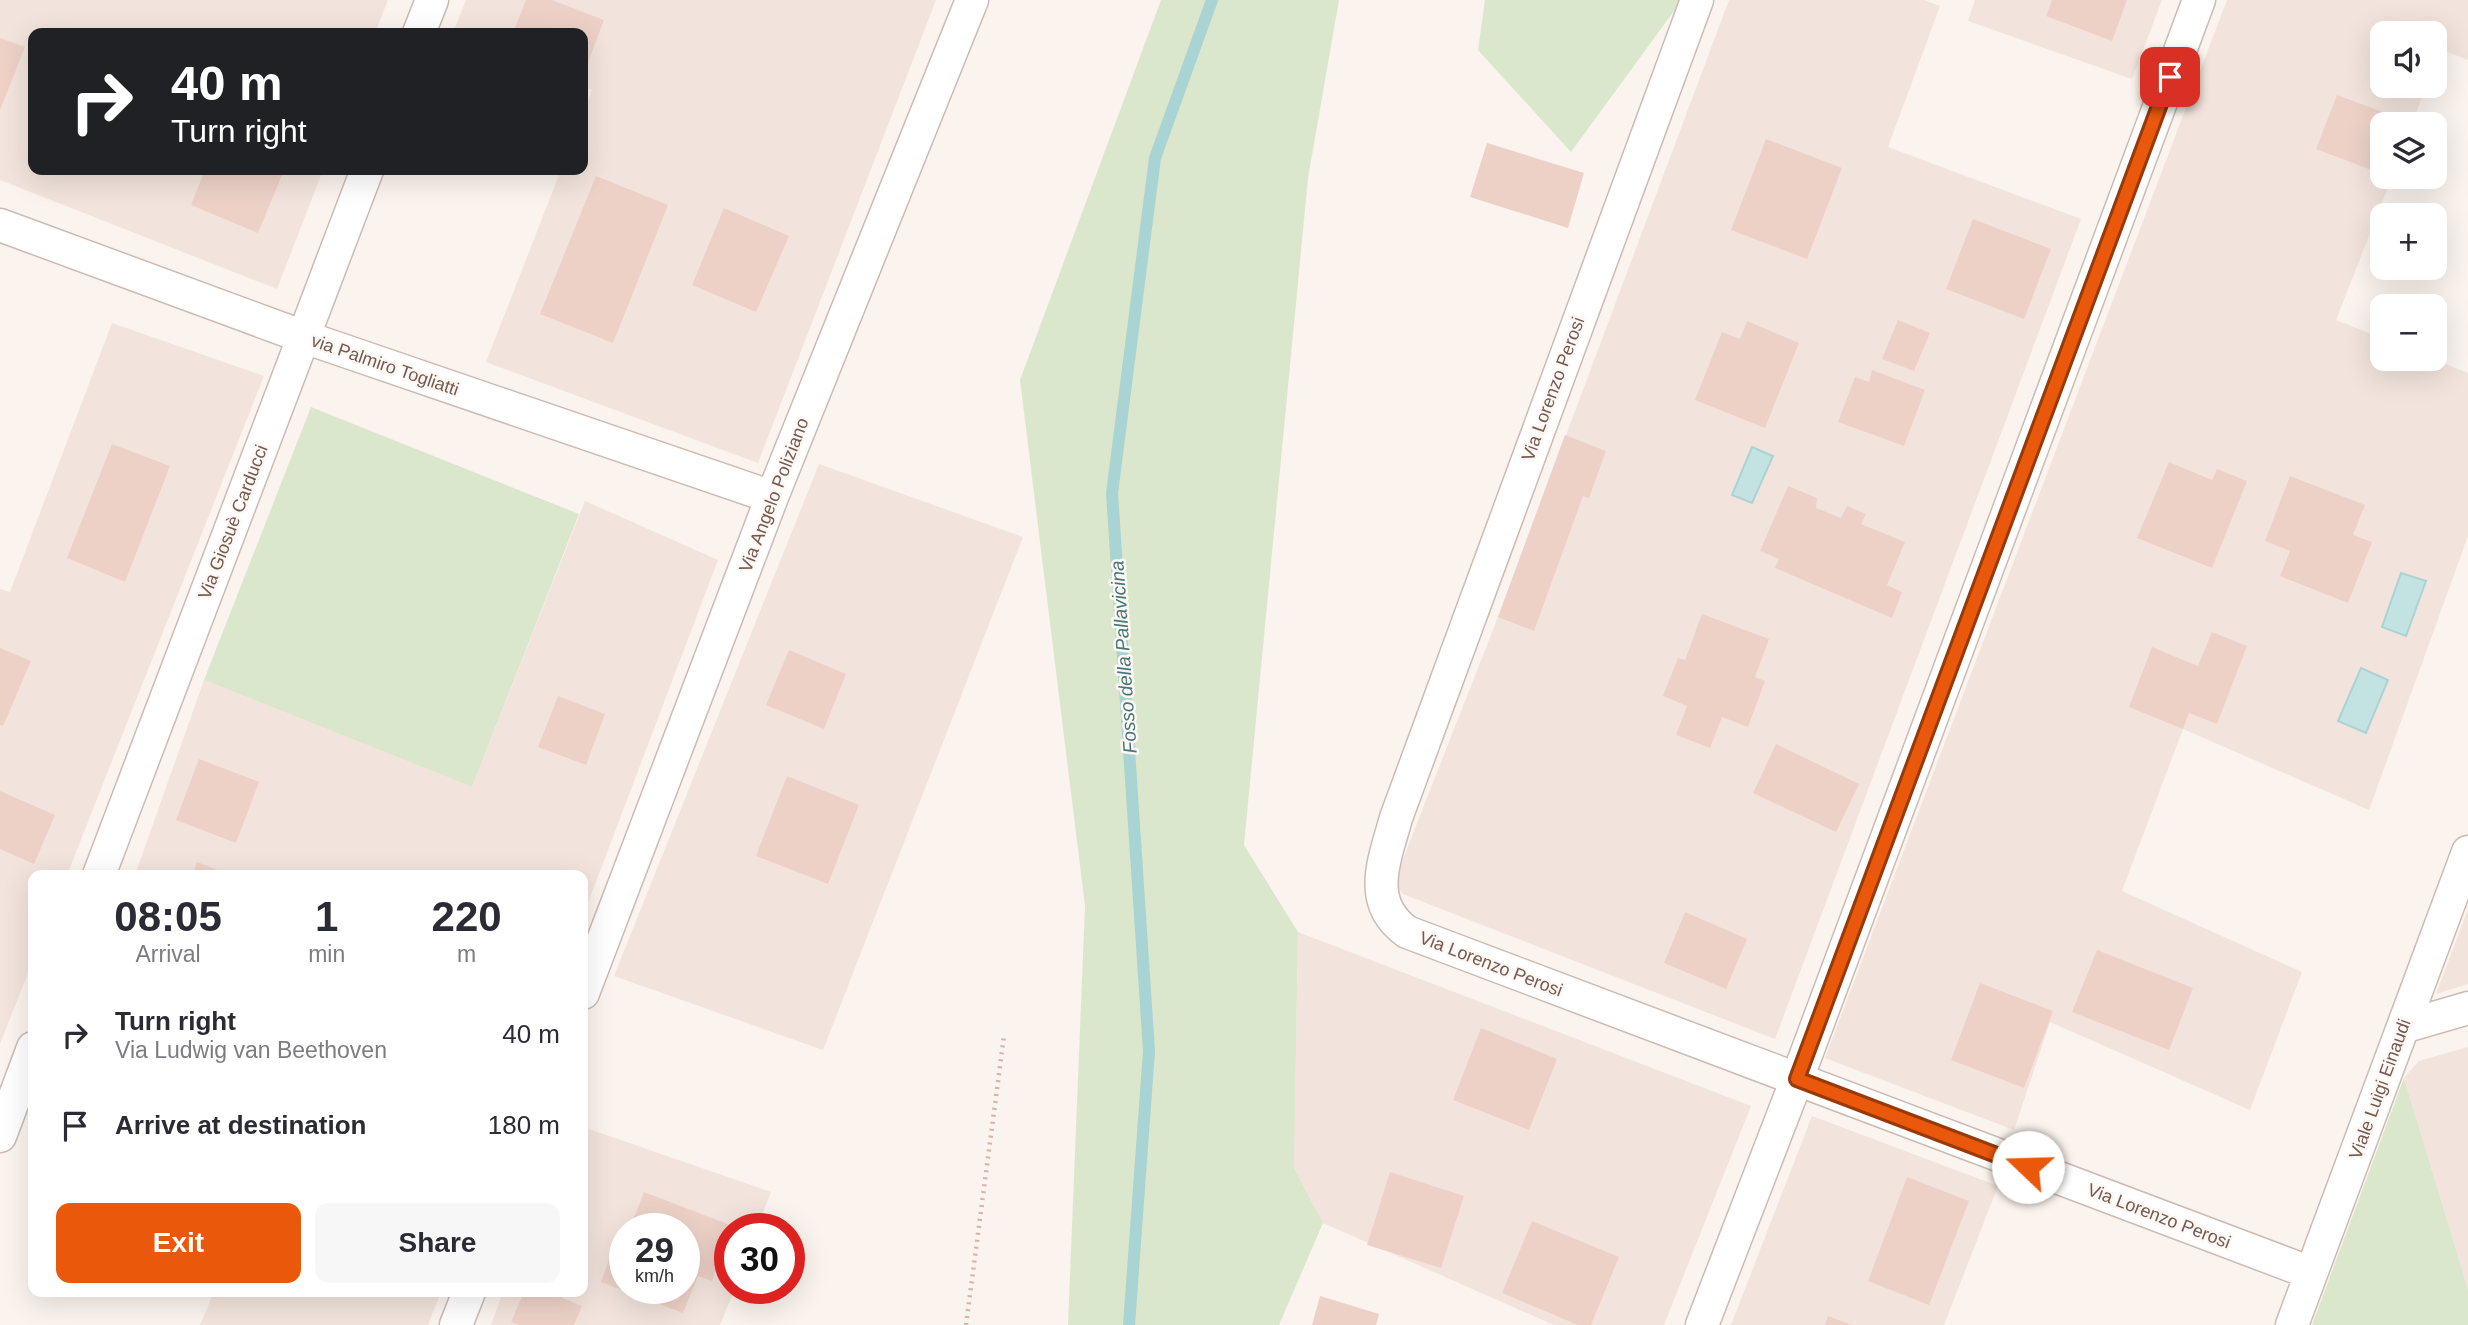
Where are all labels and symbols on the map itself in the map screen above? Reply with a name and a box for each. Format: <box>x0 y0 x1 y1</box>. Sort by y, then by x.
pin <box>2140 47 2200 107</box>
street label: Via Lorenzo Perosi <box>1518 314 1588 464</box>
street label: via Palmiro Togliatti <box>309 330 461 400</box>
street label: Via Angelo Poliziano <box>735 415 813 575</box>
street label: Via Giosuè Carducci <box>194 442 272 602</box>
water label: Fosso della Pallavicina <box>1106 560 1141 754</box>
street label: Via Lorenzo Perosi <box>1417 927 1565 1001</box>
street label: Viale Luigi Einaudi <box>2345 1016 2415 1162</box>
position arrow <box>1991 1130 2065 1204</box>
street label: Via Lorenzo Perosi <box>2085 1179 2233 1253</box>
speed limit sign: 30 <box>714 1213 805 1304</box>

